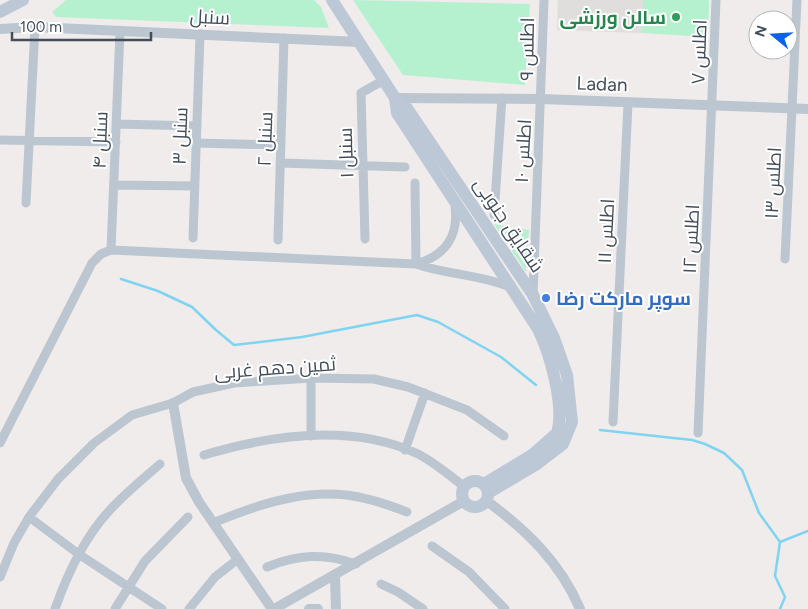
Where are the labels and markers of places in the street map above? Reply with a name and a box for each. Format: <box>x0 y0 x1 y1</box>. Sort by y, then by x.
place label: سالن ورزشی <box>559 6 666 30</box>
marker: سالن ورزشی <box>670 11 682 23</box>
place label: سوپر مارکت رضا <box>556 287 691 312</box>
marker: سوپر مارکت رضا <box>540 292 552 304</box>

